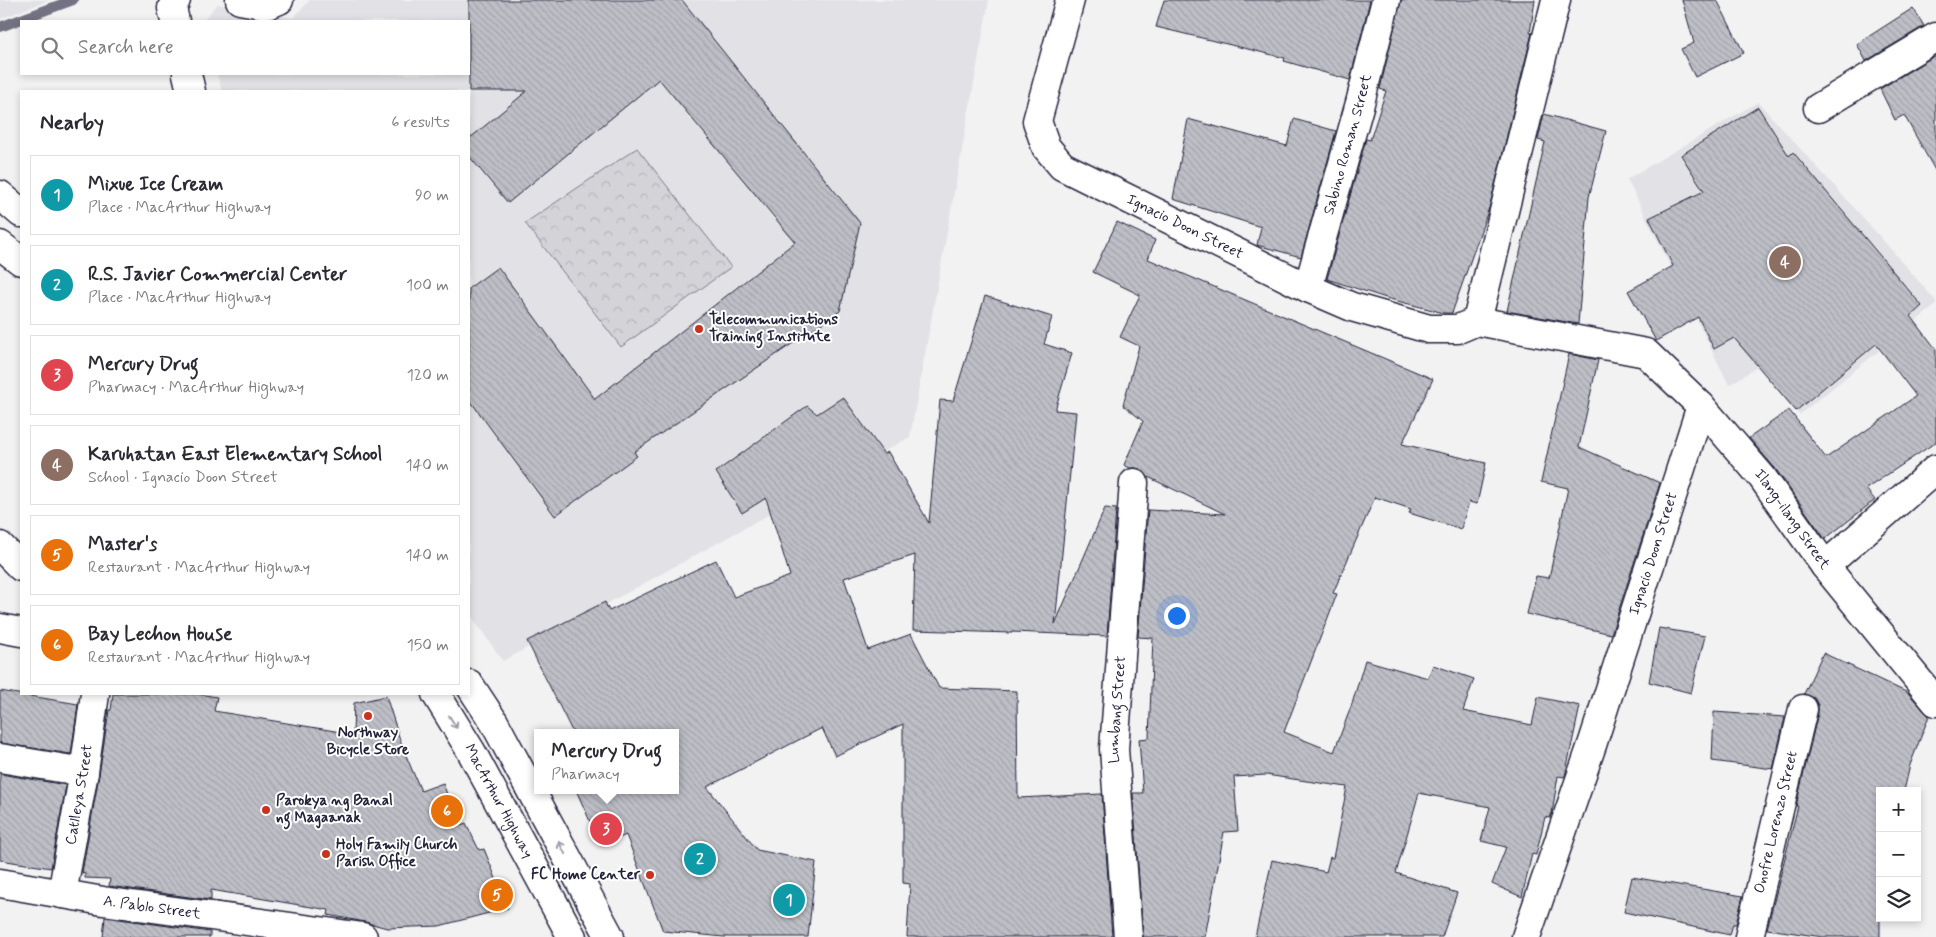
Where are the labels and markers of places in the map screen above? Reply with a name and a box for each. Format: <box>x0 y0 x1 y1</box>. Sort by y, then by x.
pin: 4 <box>1769 243 1801 281</box>
place label: Telecommunications Training Institute <box>709 310 838 349</box>
marker: Telecommunications Training Institute <box>693 323 705 335</box>
marker: Northway Bicycle Store <box>362 710 374 722</box>
place label: Northway Bicycle Store <box>327 723 409 760</box>
place label: Parokya ng Banal ng Magaanak <box>276 791 393 830</box>
pin: 6 <box>431 792 463 830</box>
marker: Parokya ng Banal ng Magaanak <box>260 804 272 816</box>
pin: 3 <box>590 810 622 848</box>
place label: Holy Family Church Parish Office <box>336 835 458 872</box>
pin: 2 <box>684 840 716 878</box>
marker: Holy Family Church Parish Office <box>320 848 332 860</box>
place label: FC Home Center <box>531 865 641 885</box>
marker: FC Home Center <box>644 869 656 881</box>
pin: 5 <box>481 876 513 914</box>
pin: 1 <box>773 881 805 919</box>

